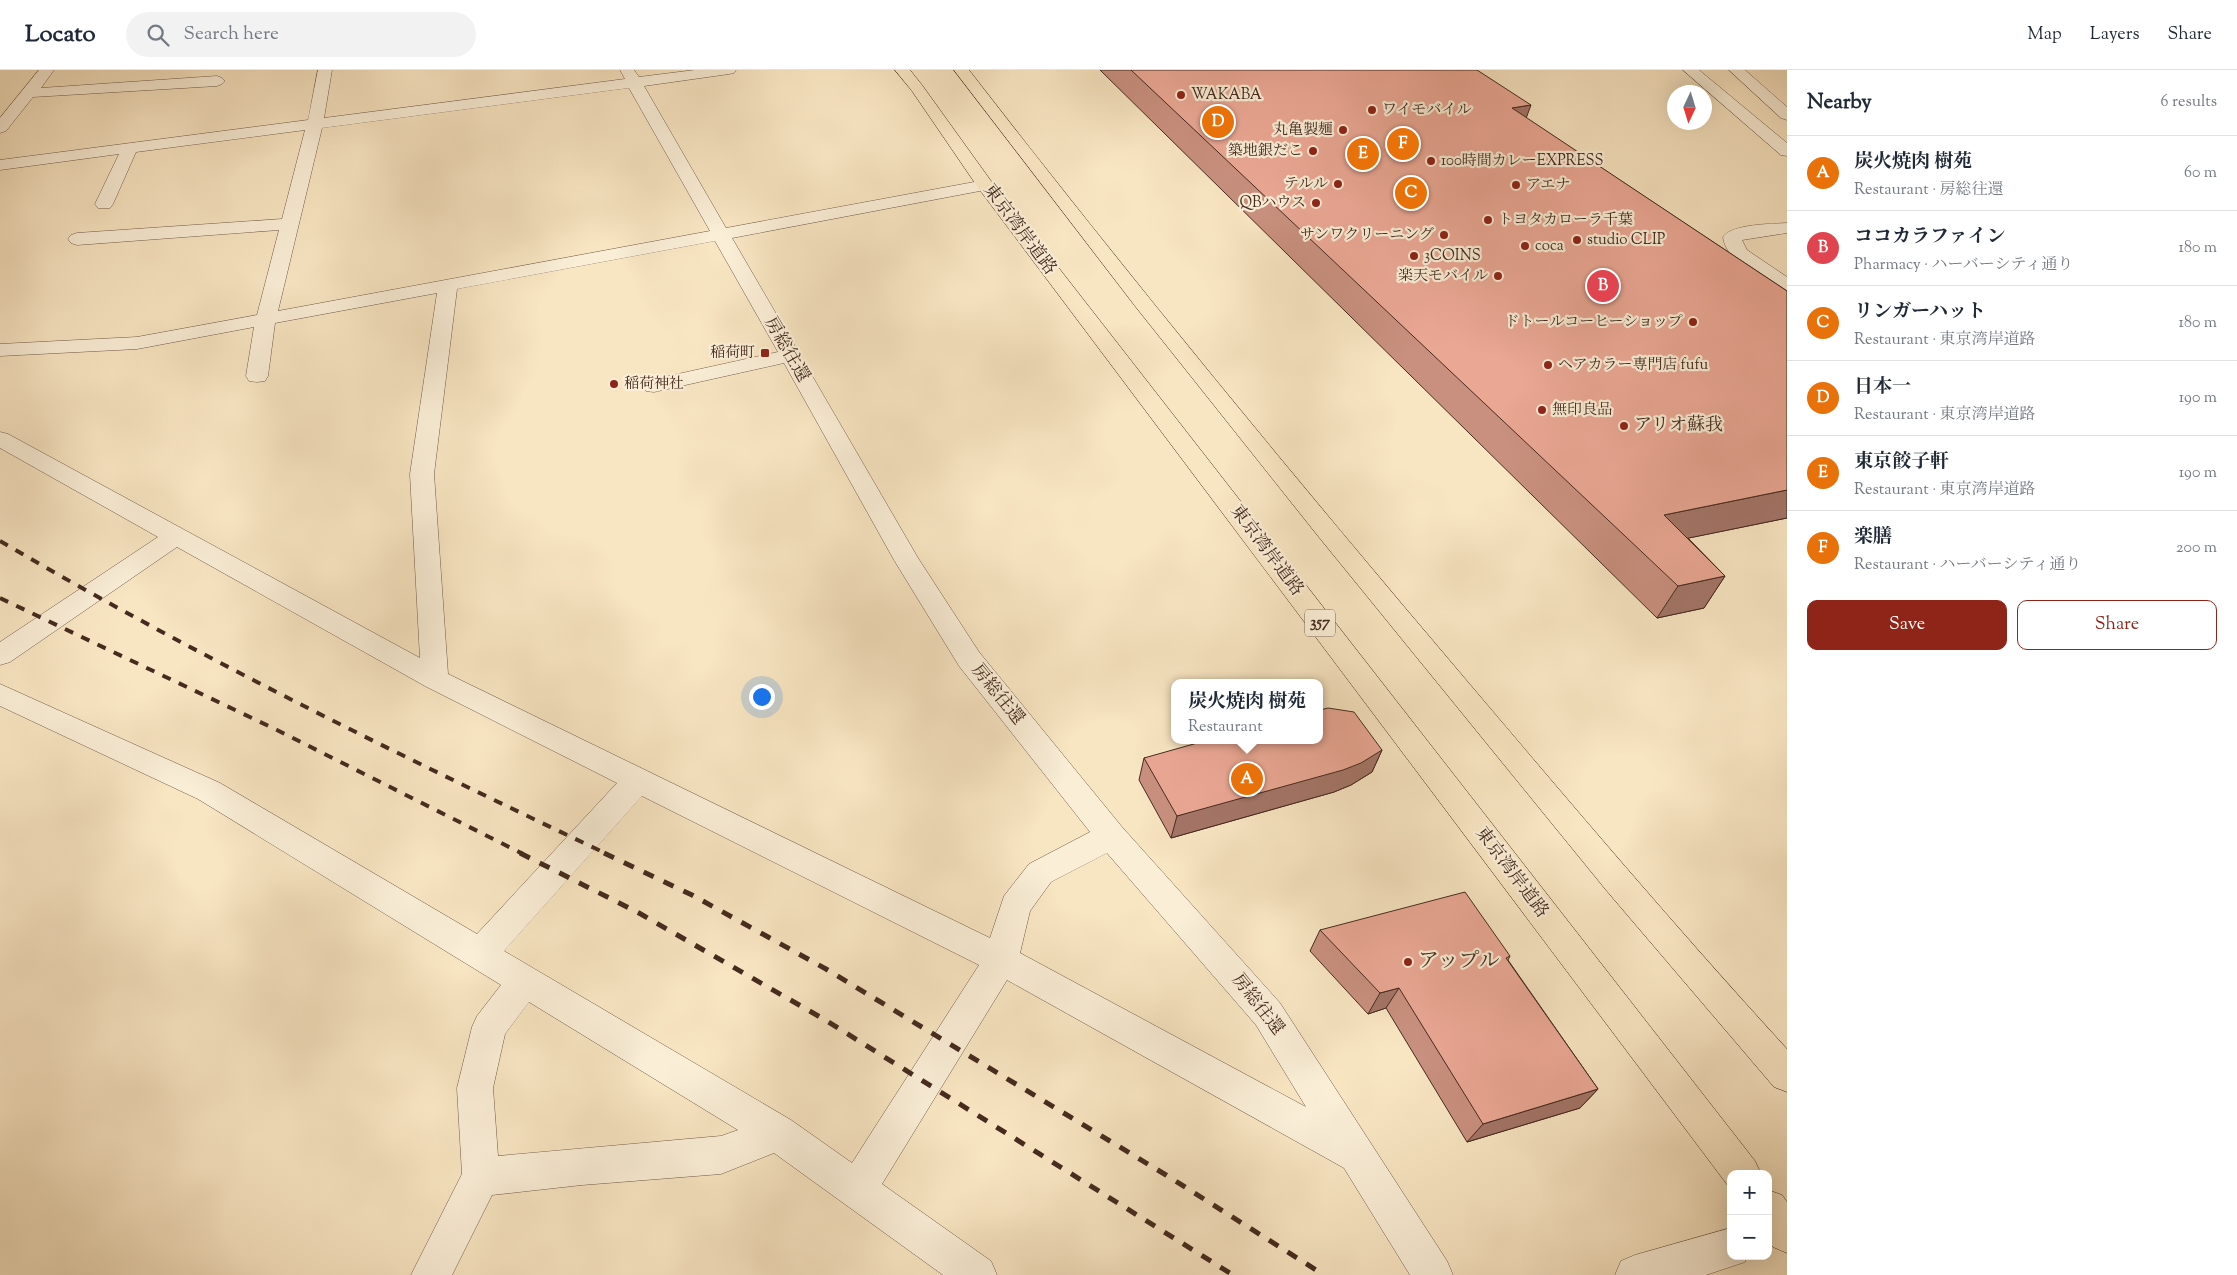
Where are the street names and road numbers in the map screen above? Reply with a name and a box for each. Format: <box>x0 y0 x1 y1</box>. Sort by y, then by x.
street label: 東京湾岸道路 <box>976 179 1062 281</box>
street label: 房総往還 <box>757 312 815 388</box>
street label: 東京湾岸道路 <box>1223 500 1309 602</box>
road number: 357 <box>1305 610 1335 636</box>
street label: 房総往還 <box>964 659 1030 731</box>
street label: 東京湾岸道路 <box>1468 822 1554 924</box>
street label: 房総往還 <box>1225 969 1289 1041</box>

